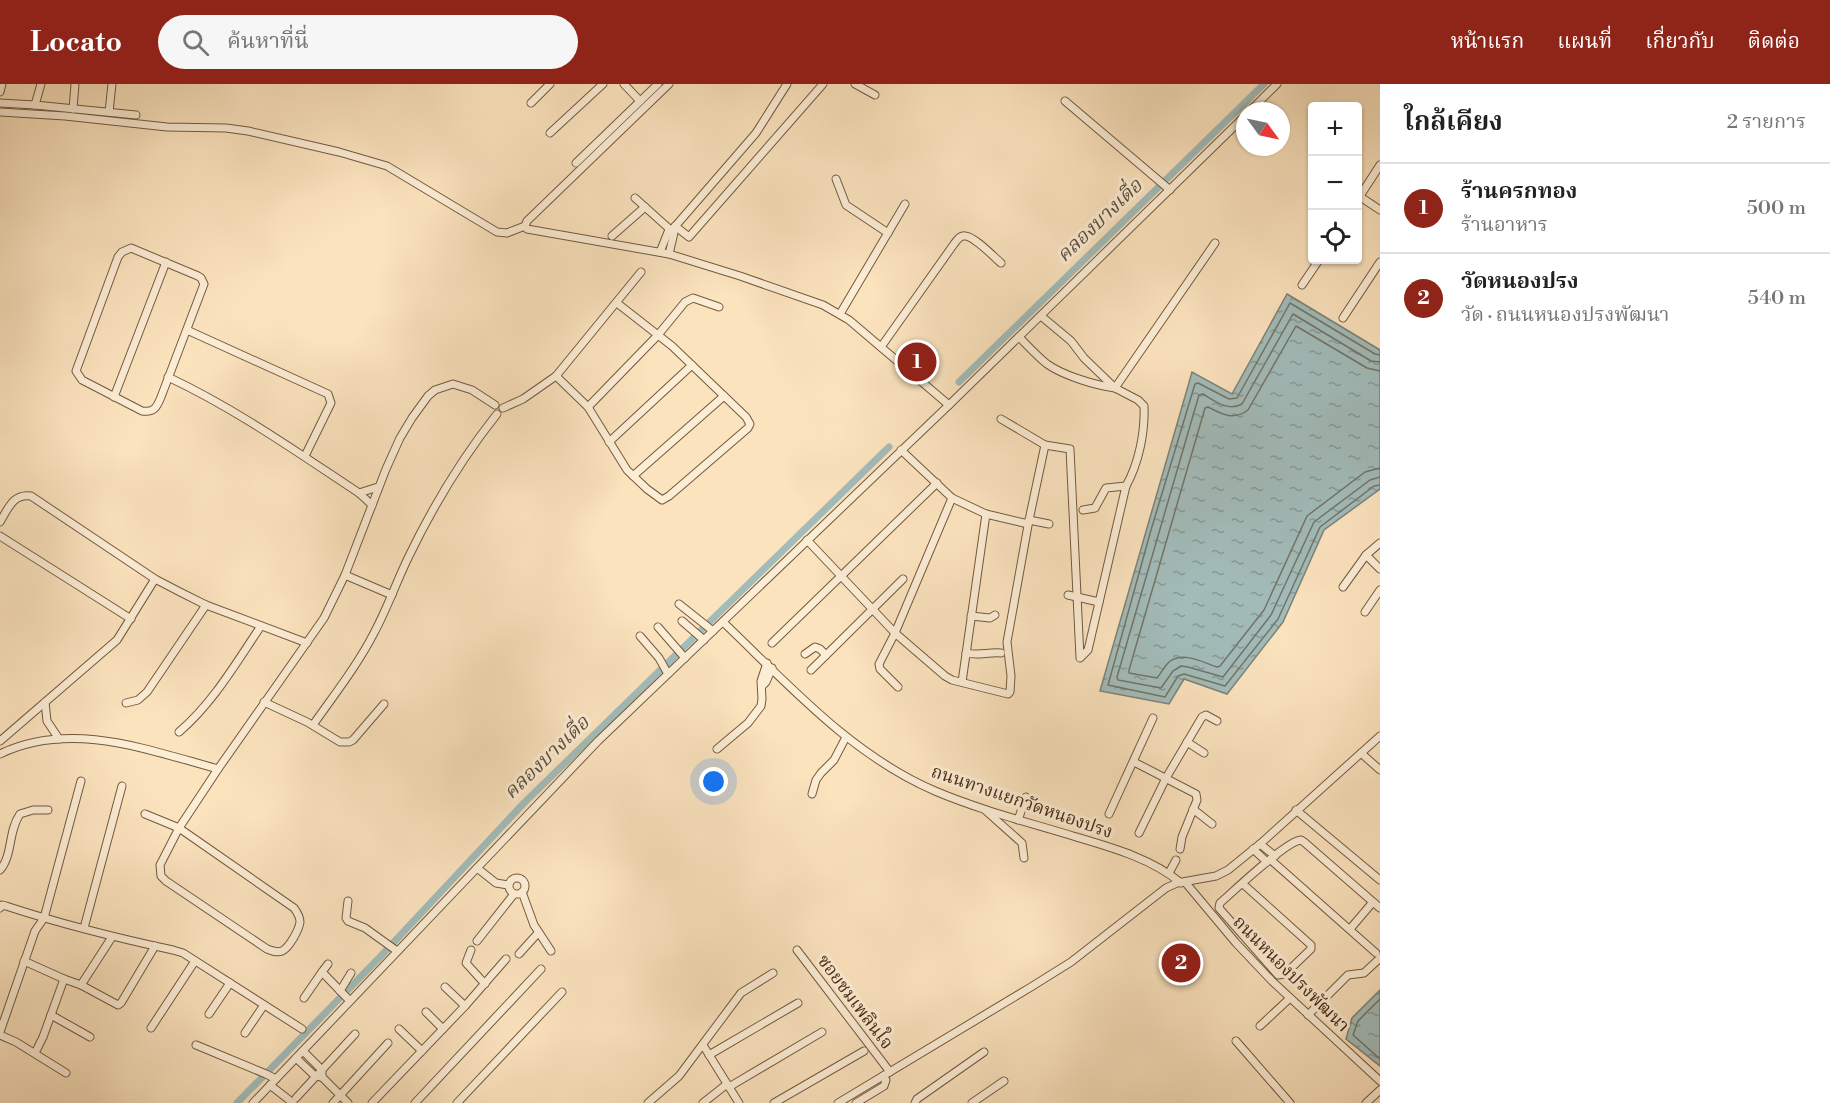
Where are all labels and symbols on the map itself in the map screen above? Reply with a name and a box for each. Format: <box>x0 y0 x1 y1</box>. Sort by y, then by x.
north arrow <box>1236 102 1290 156</box>
water label: คลองบางเดื่อ <box>1049 170 1149 268</box>
pin: 1 <box>898 340 936 384</box>
water label: คลองบางเดื่อ <box>496 707 596 805</box>
street label: ถนนทางแยกวัดหนองปรง <box>928 760 1116 844</box>
your location <box>699 767 728 796</box>
street label: ถนนหนองปรงพัฒนา <box>1228 911 1354 1037</box>
pin: 2 <box>1162 940 1200 986</box>
street label: ซอยชมเพลินใจ <box>812 949 899 1054</box>

